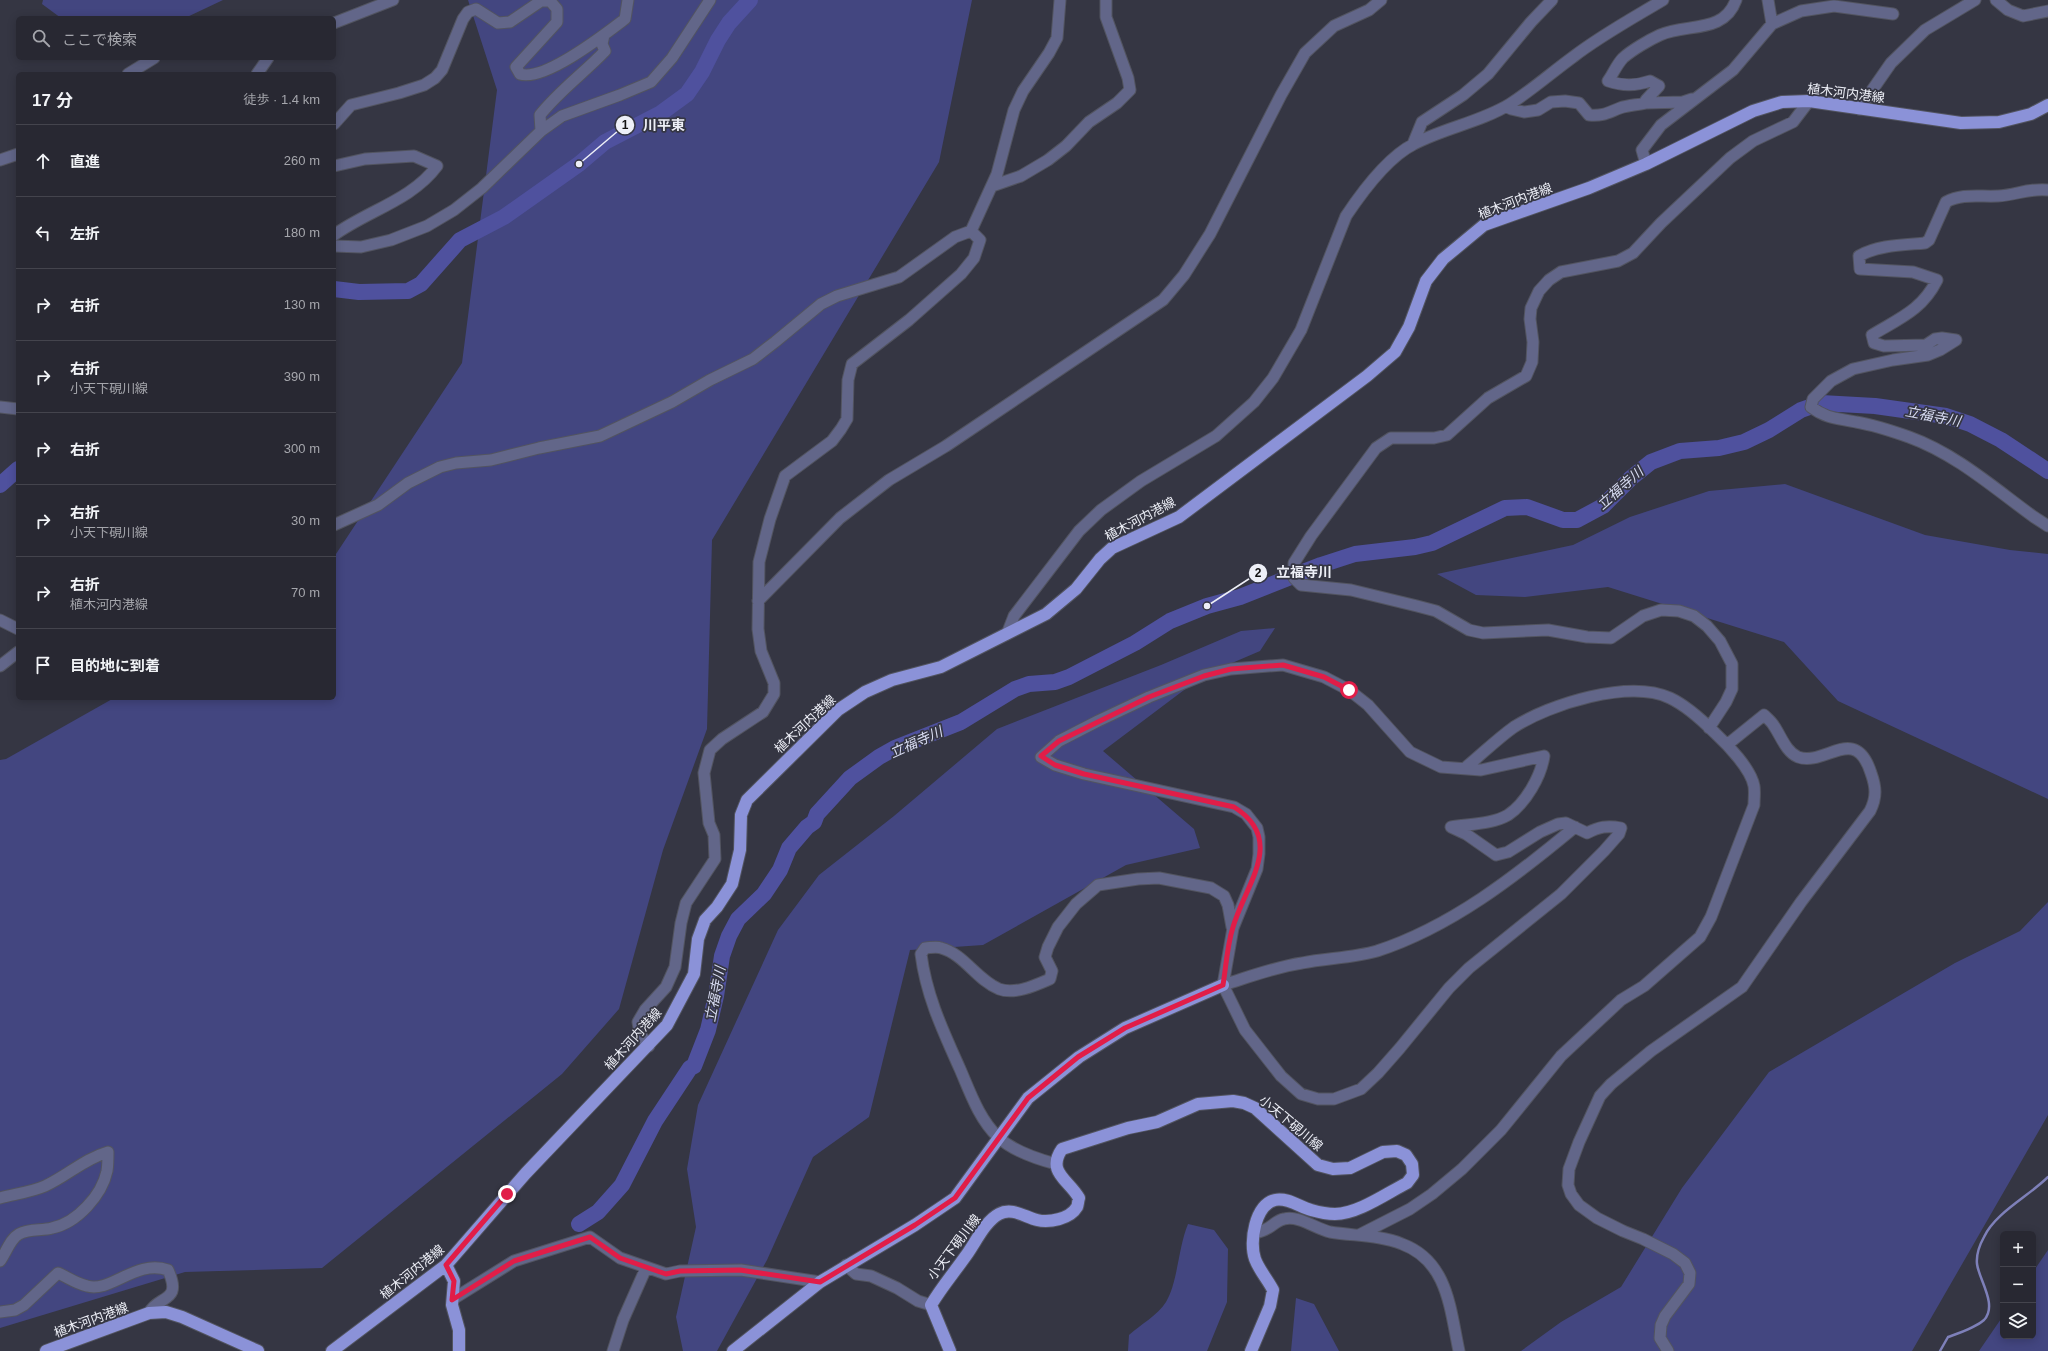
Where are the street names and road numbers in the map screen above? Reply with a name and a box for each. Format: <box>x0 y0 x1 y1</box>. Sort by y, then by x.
street label: 植木河内港線 <box>1806 81 1886 105</box>
street label: 植木河内港線 <box>1476 180 1554 222</box>
street label: 植木河内港線 <box>1102 494 1178 544</box>
street label: 植木河内港線 <box>771 692 839 756</box>
street label: 植木河内港線 <box>601 1005 665 1073</box>
street label: 小天下硯川線 <box>1256 1092 1326 1154</box>
street label: 小天下硯川線 <box>925 1211 983 1283</box>
street label: 植木河内港線 <box>377 1242 447 1302</box>
street label: 植木河内港線 <box>52 1300 130 1340</box>

